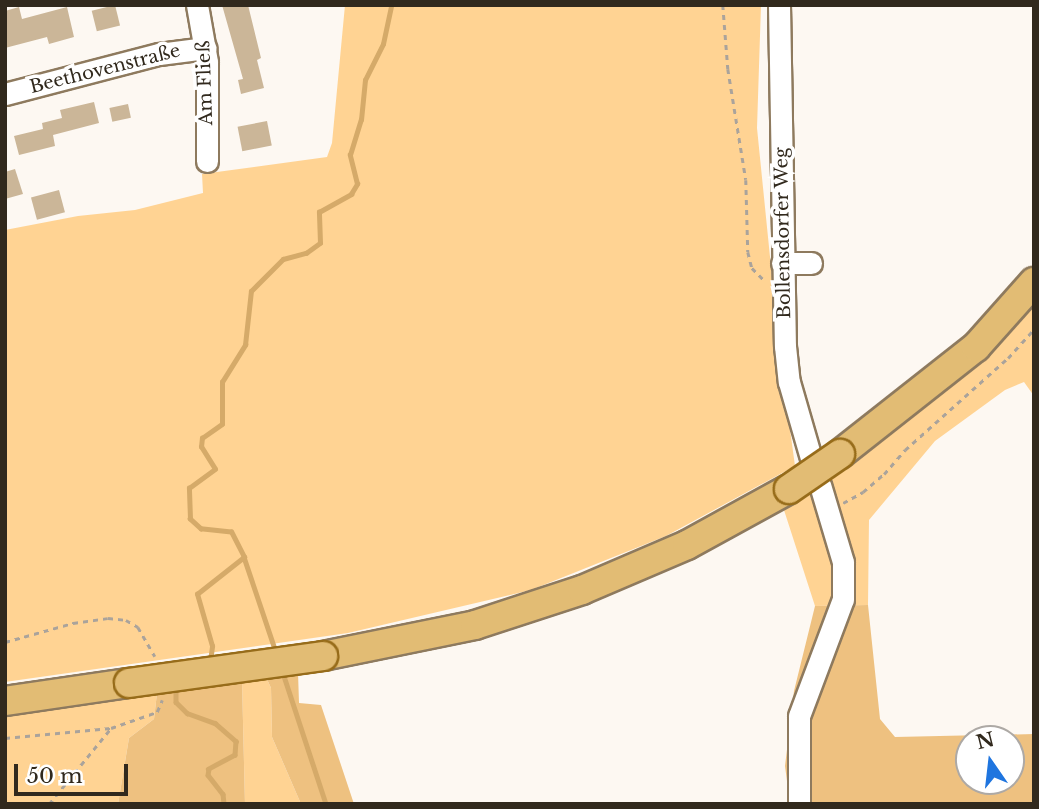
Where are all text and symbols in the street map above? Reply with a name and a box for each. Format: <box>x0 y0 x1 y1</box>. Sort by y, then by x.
street label: Beethovenstraße <box>27 40 183 98</box>
street label: Am Fließ <box>193 40 217 126</box>
street label: Bollensdorfer Weg <box>771 146 795 320</box>
north arrow <box>955 725 1025 795</box>
text: N <box>974 728 997 754</box>
scale bar <box>18 750 131 794</box>
text: 50 m <box>27 763 82 789</box>

